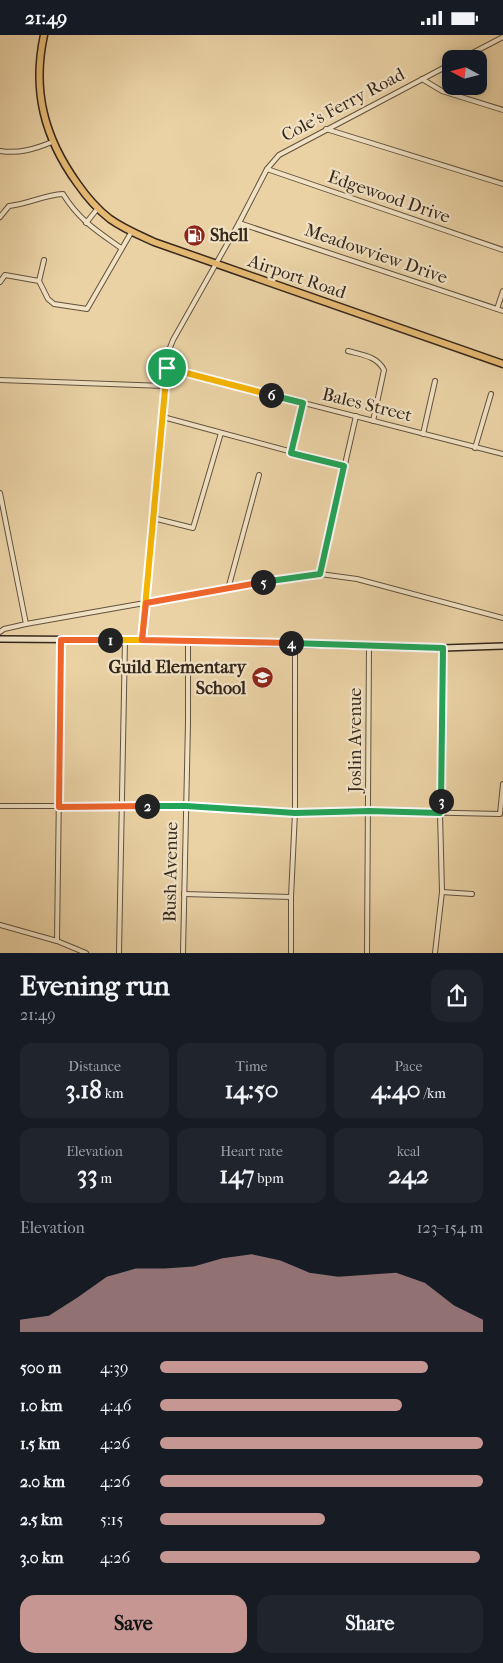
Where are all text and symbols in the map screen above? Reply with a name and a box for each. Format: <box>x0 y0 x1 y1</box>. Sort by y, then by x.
text: 21:49 <box>25 7 67 29</box>
north arrow <box>442 50 488 95</box>
map controls <box>442 50 487 95</box>
street label: Cole's Ferry Road <box>278 64 408 146</box>
street label: Edgewood Drive <box>325 166 453 228</box>
street label: Meadowview Drive <box>302 220 450 288</box>
fuel station icon: Shell <box>182 223 206 247</box>
place label: Shell <box>210 225 249 246</box>
street label: Airport Road <box>244 250 349 304</box>
pin <box>146 347 188 389</box>
icon: arrive <box>153 354 181 382</box>
pin: 6 <box>258 383 284 407</box>
street label: Bales Street <box>320 384 415 426</box>
text: 6 <box>268 387 275 404</box>
pin: 5 <box>250 569 276 595</box>
text: 5 <box>260 574 267 591</box>
pin: 1 <box>98 627 122 653</box>
pin: 4 <box>278 631 304 655</box>
text: 1 <box>108 632 113 649</box>
text: 4 <box>287 635 296 652</box>
place label: Guild Elementary School <box>108 657 247 699</box>
school or university icon: Guild Elementary School <box>250 665 274 689</box>
street label: Joslin Avenue <box>345 688 366 794</box>
pin: 3 <box>428 789 454 813</box>
pin: 2 <box>134 793 160 819</box>
text: 3 <box>439 793 444 810</box>
text: 2 <box>144 798 151 815</box>
street label: Bush Avenue <box>160 821 182 922</box>
text: Evening run <box>20 969 170 1002</box>
button: share <box>431 970 483 1022</box>
text: 21:49 <box>20 1005 56 1024</box>
text: Distance <box>68 1058 121 1075</box>
text: Time <box>236 1058 267 1075</box>
text: Pace <box>395 1058 422 1075</box>
text: 3.18 <box>65 1075 102 1104</box>
text: 14:50 <box>224 1075 279 1104</box>
text: 4:40 <box>371 1075 421 1104</box>
text: km <box>102 1085 124 1102</box>
text: /km <box>421 1085 446 1102</box>
text: Elevation <box>66 1143 123 1160</box>
text: Heart rate <box>220 1143 283 1160</box>
text: kcal <box>397 1143 420 1160</box>
text: 33 <box>77 1160 97 1189</box>
text: 147 <box>219 1160 254 1189</box>
text: 242 <box>388 1160 429 1189</box>
text: m <box>97 1170 112 1187</box>
text: bpm <box>254 1170 284 1187</box>
text: Elevation <box>20 1218 85 1237</box>
text: 123–154 m <box>417 1218 483 1237</box>
text: 500 m <box>20 1358 61 1377</box>
text: 4:39 <box>100 1358 128 1377</box>
text: 1.0 km <box>20 1396 63 1415</box>
text: 4:46 <box>100 1396 131 1415</box>
text: 1.5 km <box>20 1434 60 1453</box>
text: 4:26 <box>100 1434 130 1453</box>
text: 2.0 km <box>20 1472 65 1491</box>
text: 4:26 <box>100 1472 130 1491</box>
text: 2.5 km <box>20 1510 63 1529</box>
text: 5:15 <box>100 1510 123 1529</box>
text: 3.0 km <box>20 1548 63 1567</box>
text: 4:26 <box>100 1548 130 1567</box>
button: Save <box>20 1595 247 1653</box>
button: Share <box>257 1595 483 1653</box>

